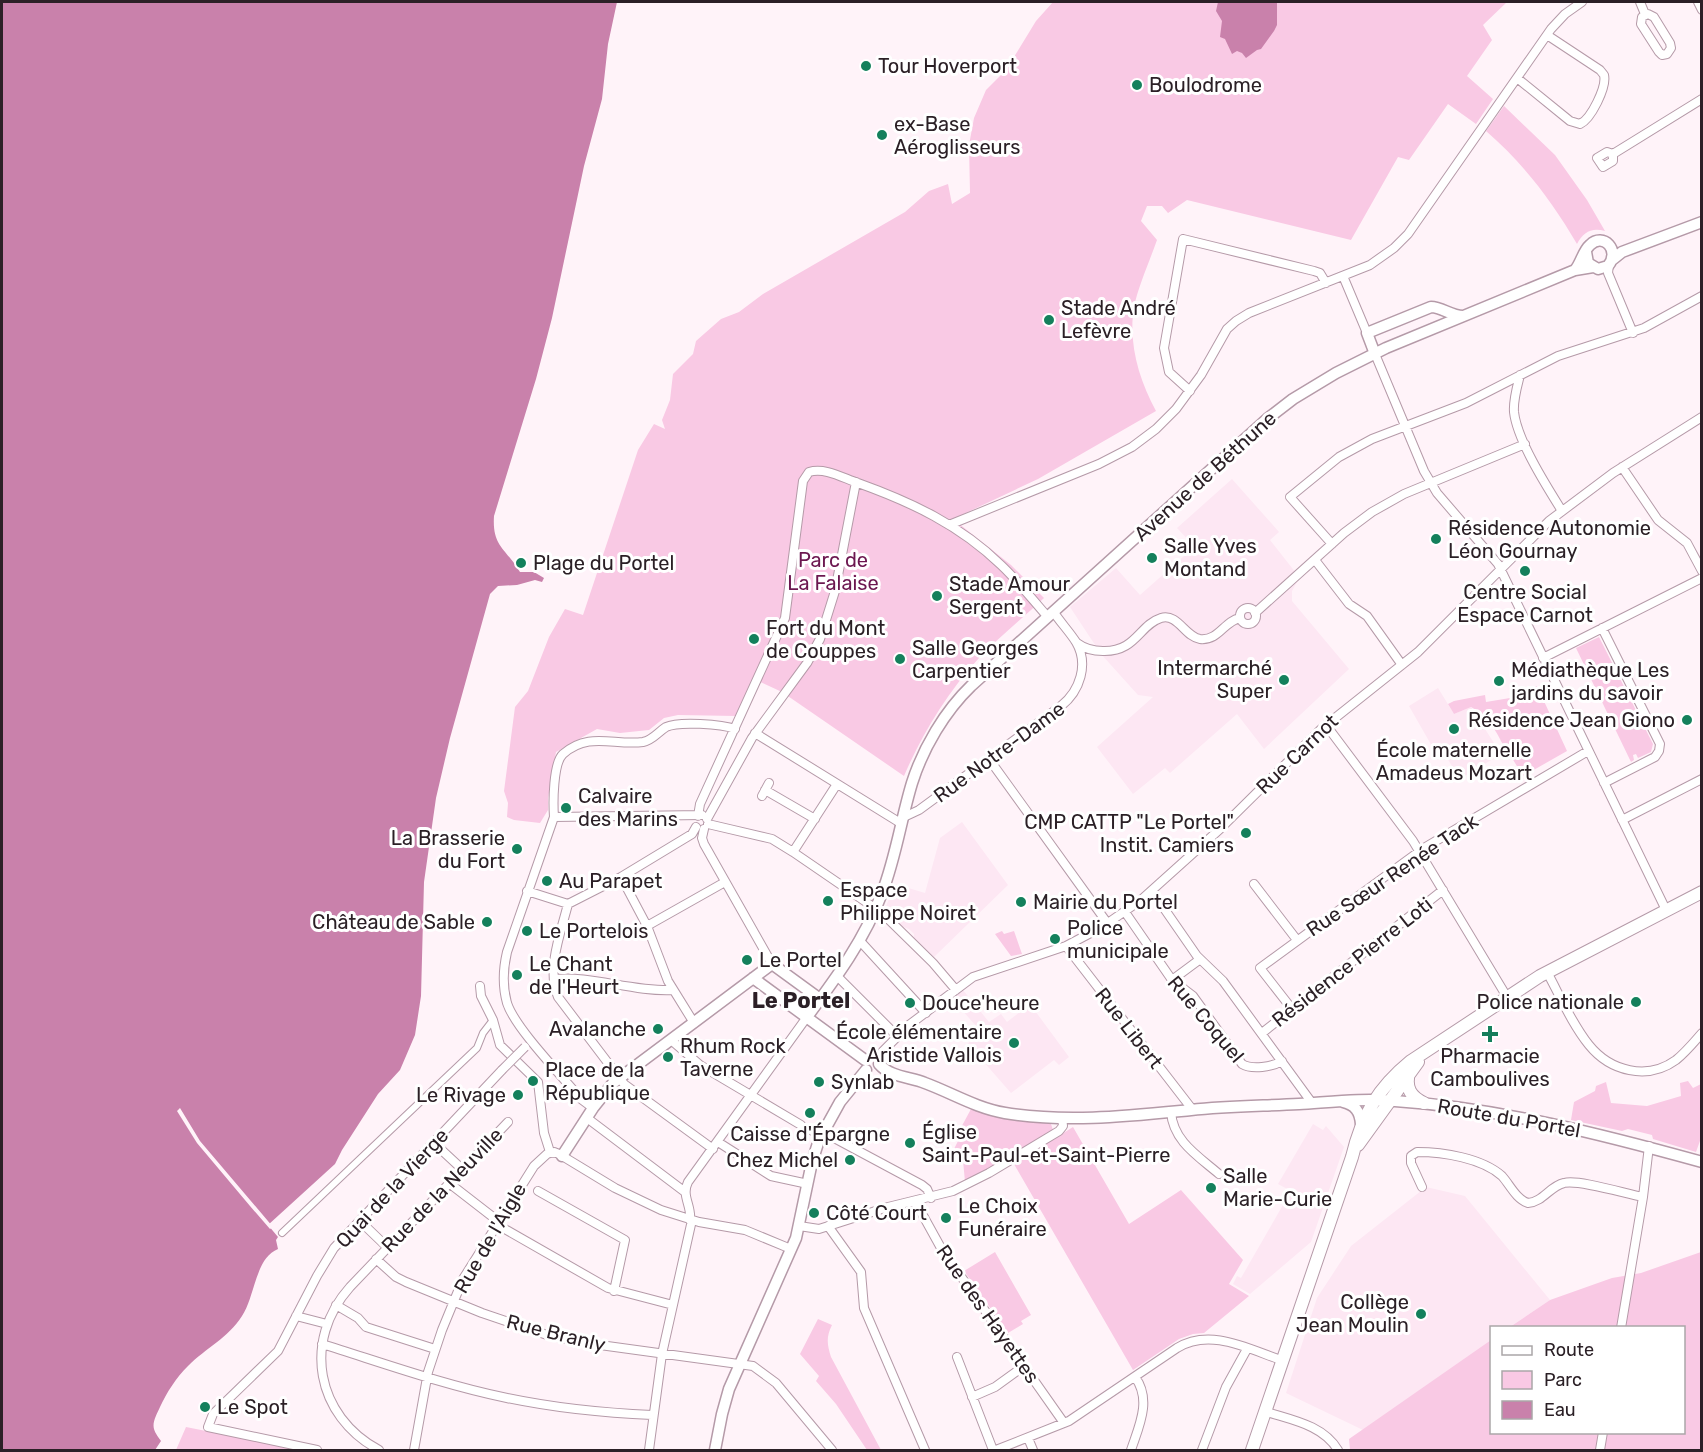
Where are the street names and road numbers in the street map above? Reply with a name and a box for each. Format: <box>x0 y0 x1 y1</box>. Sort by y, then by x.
street label: Avenue de Béthune <box>1129 406 1281 546</box>
street label: Rue Notre-Dame <box>929 696 1069 808</box>
street label: Rue Carnot <box>1251 709 1343 799</box>
street label: Rue Sœur Renée Tack <box>1302 808 1483 941</box>
street label: Résidence Pierre Loti <box>1267 892 1437 1032</box>
street label: Rue Coquel <box>1163 971 1249 1067</box>
street label: Rue Libert <box>1090 983 1168 1073</box>
street label: Route du Portel <box>1436 1094 1582 1142</box>
street label: Quai de la Vierge <box>331 1123 453 1253</box>
street label: Rue de la Neuville <box>376 1123 508 1257</box>
street label: Rue de l'Aigle <box>449 1179 531 1297</box>
street label: Rue des Hayettes <box>931 1240 1045 1388</box>
street label: Rue Branly <box>504 1309 608 1357</box>

